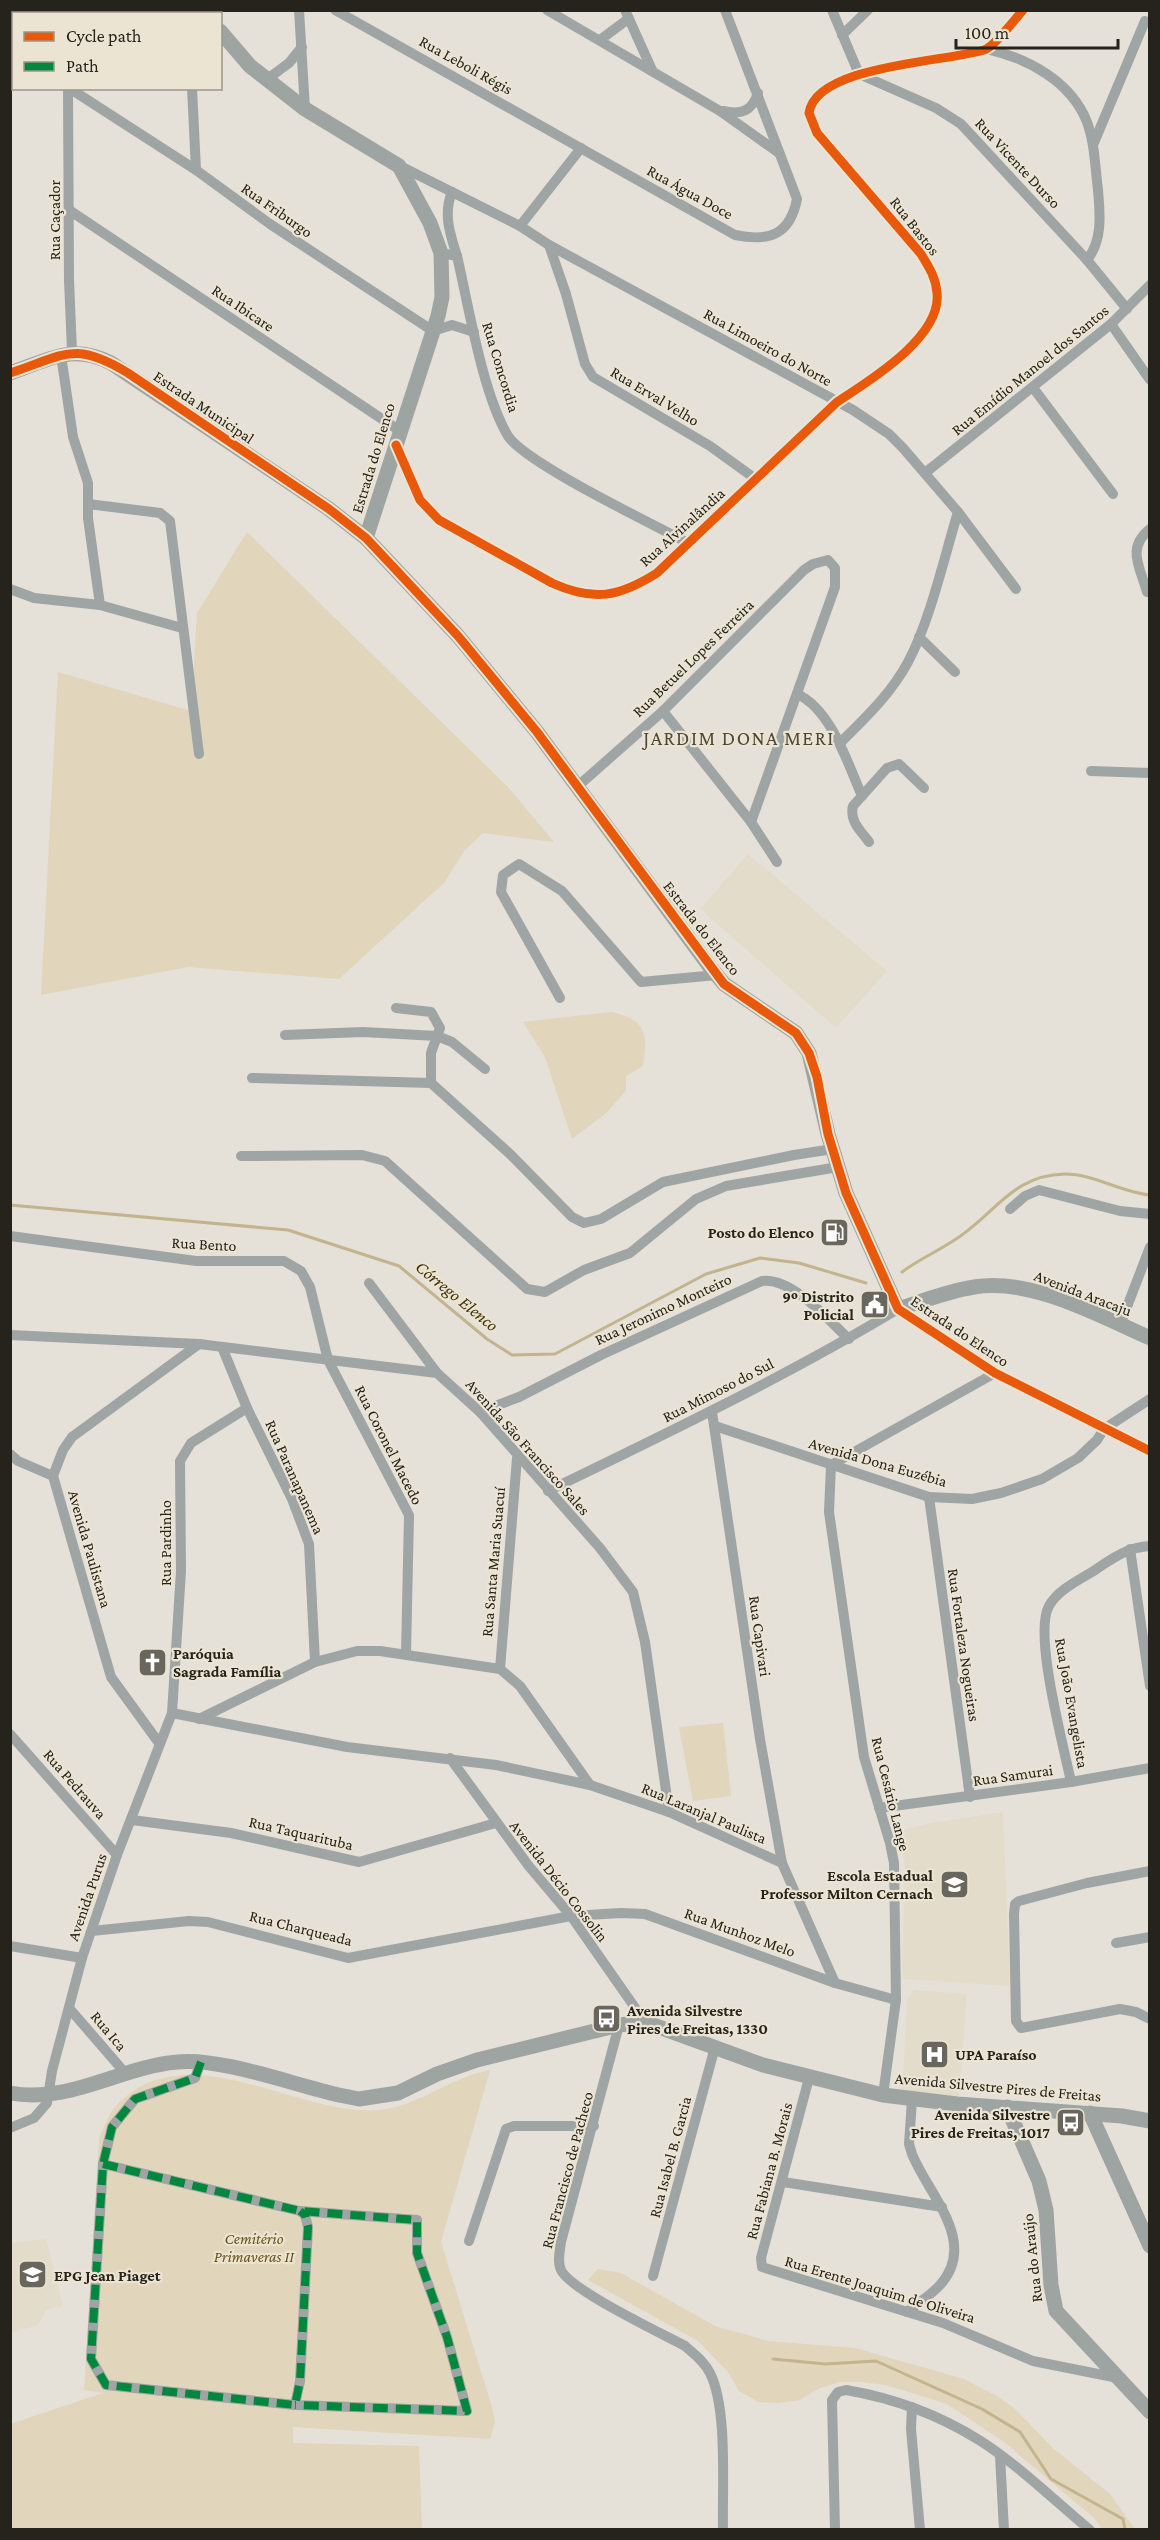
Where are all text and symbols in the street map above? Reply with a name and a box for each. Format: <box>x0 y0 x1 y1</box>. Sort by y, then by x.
legend <box>12 12 222 90</box>
scale bar <box>956 12 1118 50</box>
text: 100 m <box>965 23 1010 43</box>
text: Cycle path <box>66 26 142 46</box>
street label: Rua Leboli Régis <box>416 32 516 99</box>
text: Path <box>66 56 99 76</box>
street label: Rua Vicente Durso <box>972 114 1064 212</box>
street label: Rua Água Doce <box>644 161 736 223</box>
street label: Rua Caçador <box>46 179 64 260</box>
street label: Rua Friburgo <box>238 179 316 242</box>
street label: Rua Bastos <box>887 193 943 259</box>
street label: Rua Ibicare <box>209 281 277 335</box>
street label: Rua Emídio Manoel dos Santos <box>948 301 1112 439</box>
street label: Rua Limoeiro do Norte <box>701 305 835 389</box>
street label: Rua Concordia <box>479 320 523 415</box>
street label: Rua Erval Velho <box>608 363 702 429</box>
street label: Estrada Municipal <box>150 367 257 448</box>
street label: Estrada do Elenco <box>348 401 398 515</box>
street label: Rua Alvinalândia <box>636 484 729 570</box>
street label: Rua Betuel Lopes Ferreira <box>629 595 758 721</box>
district label: JARDIM DONA MERI <box>641 727 835 750</box>
street label: Estrada do Elenco <box>660 878 744 978</box>
fuel station icon: Posto do Elenco <box>819 1216 851 1248</box>
place label: Posto do Elenco <box>708 1224 814 1241</box>
street label: Rua Bento <box>171 1234 237 1254</box>
water label: Córrego Elenco <box>412 1257 503 1336</box>
street label: Avenida Aracaju <box>1032 1267 1135 1320</box>
street label: Rua Jeronimo Monteiro <box>592 1270 734 1349</box>
place label: 9º Distrito Policial <box>782 1288 854 1323</box>
public building icon: 9º Distrito Policial <box>859 1289 891 1321</box>
street label: Estrada do Elenco <box>908 1292 1012 1370</box>
street label: Rua Mimoso do Sul <box>660 1355 776 1425</box>
street label: Avenida São Francisco Sales <box>463 1376 593 1518</box>
street label: Rua Coronel Macedo <box>352 1383 426 1508</box>
street label: Rua Paranapanema <box>261 1417 328 1538</box>
street label: Avenida Dona Euzébia <box>807 1434 950 1490</box>
street label: Rua Santa Maria Suacuí <box>478 1486 508 1638</box>
street label: Avenida Paulistana <box>65 1488 115 1610</box>
street label: Rua Pardinho <box>157 1500 174 1586</box>
street label: Rua Fortaleza Nogueiras <box>944 1567 983 1723</box>
street label: Rua Capivari <box>745 1594 774 1678</box>
street label: Rua João Evangelista <box>1051 1636 1092 1770</box>
place label: Paróquia Sagrada Família <box>173 1645 282 1680</box>
church icon: Paróquia Sagrada Família <box>136 1646 168 1678</box>
street label: Rua Cesário Lange <box>868 1735 913 1853</box>
street label: Rua Pedrauva <box>40 1746 110 1823</box>
street label: Rua Samurai <box>972 1761 1054 1789</box>
street label: Rua Laranjal Paulista <box>639 1779 769 1848</box>
street label: Rua Taquarituba <box>247 1813 355 1854</box>
street label: Avenida Décio Cossolin <box>506 1817 612 1945</box>
street label: Avenida Purus <box>64 1851 110 1943</box>
place label: Escola Estadual Professor Milton Cernach <box>760 1867 933 1902</box>
school or university icon: Escola Estadual Professor Milton Cernach <box>938 1868 970 1900</box>
street label: Rua Munhoz Melo <box>682 1904 798 1960</box>
street label: Rua Charqueada <box>248 1907 355 1950</box>
place label: Avenida Silvestre Pires de Freitas, 1330 <box>626 2002 768 2037</box>
bus stop icon: Avenida Silvestre Pires de Freitas, 1330 <box>590 2003 622 2035</box>
street label: Rua Ica <box>88 2008 131 2055</box>
hospital icon: UPA Paraíso <box>918 2038 950 2070</box>
place label: UPA Paraíso <box>955 2046 1036 2063</box>
street label: Avenida Silvestre Pires de Freitas <box>894 2069 1102 2105</box>
street label: Rua Francisco de Pacheco <box>538 2090 596 2250</box>
street label: Rua Isabel B. Garcia <box>646 2094 695 2220</box>
street label: Rua Fabiana B. Morais <box>743 2101 795 2241</box>
place label: Avenida Silvestre Pires de Freitas, 1017 <box>911 2106 1051 2141</box>
bus stop icon: Avenida Silvestre Pires de Freitas, 1017 <box>1055 2107 1087 2139</box>
street label: Rua do Araújo <box>1019 2213 1046 2303</box>
park label: Cemitério Primaveras II <box>214 2230 295 2265</box>
street label: Rua Erente Joaquim de Oliveira <box>783 2252 978 2327</box>
school or university icon: EPG Jean Piaget <box>17 2259 49 2291</box>
place label: EPG Jean Piaget <box>54 2267 161 2284</box>

